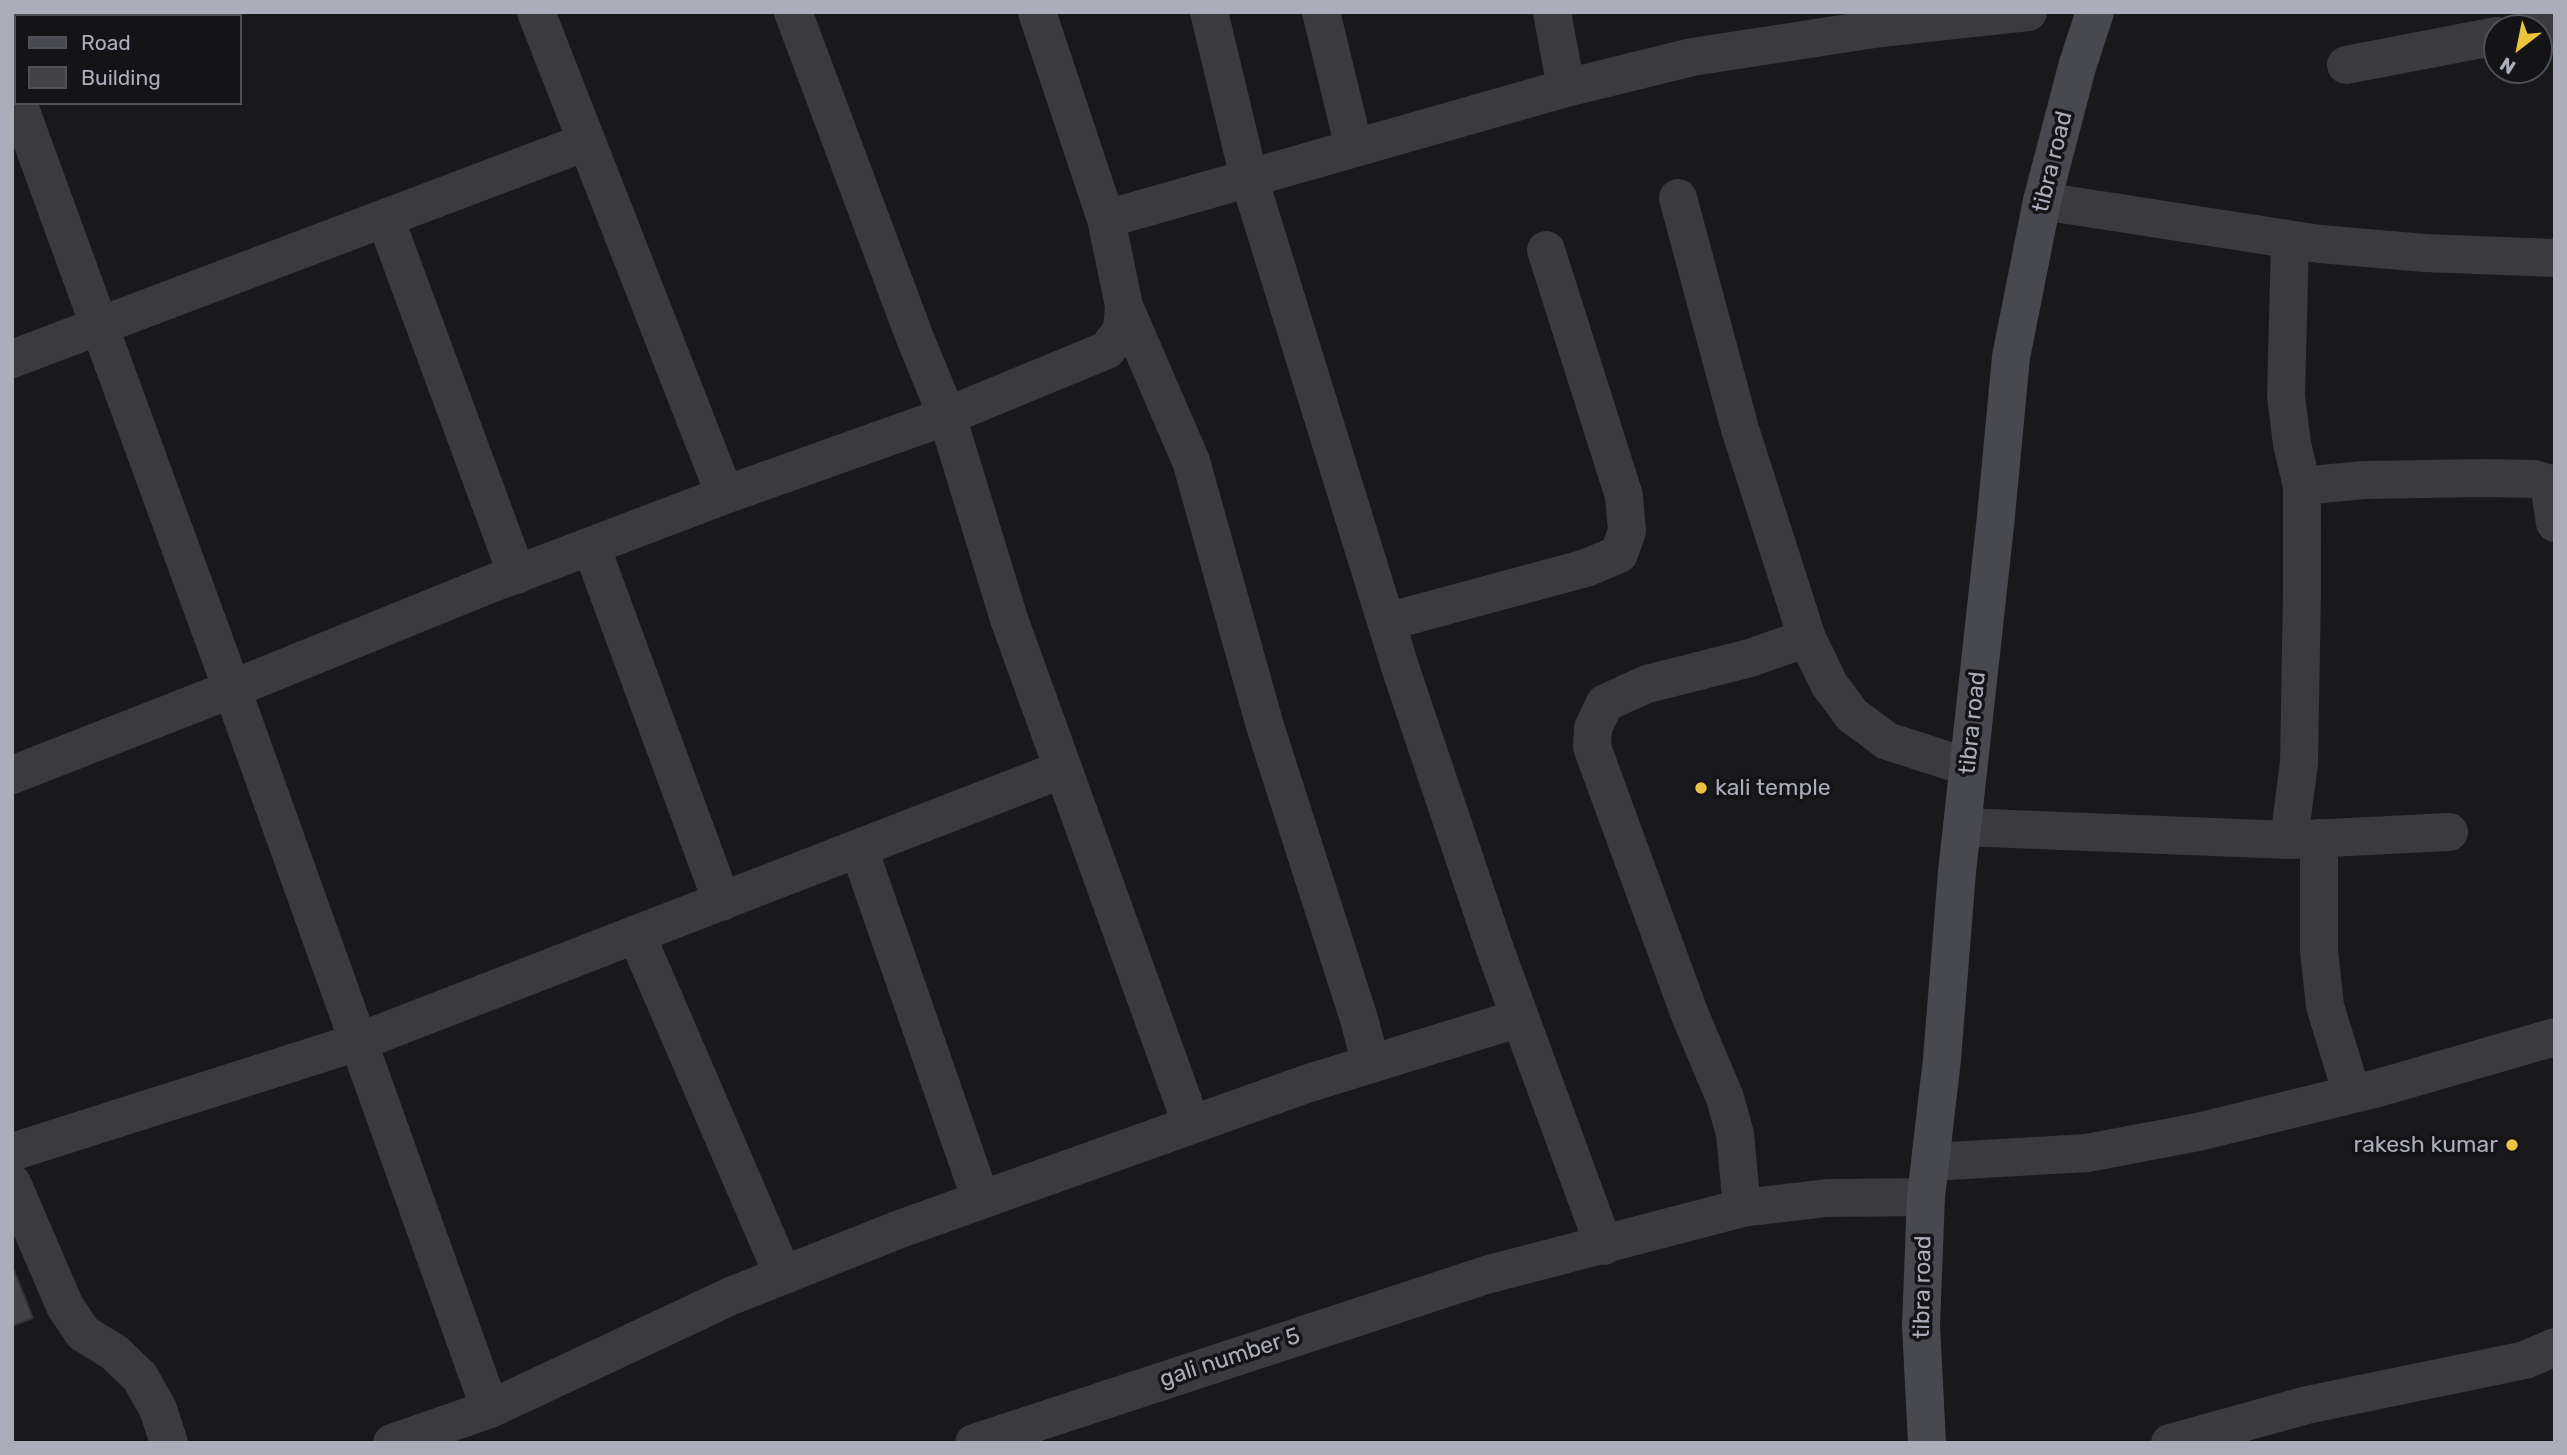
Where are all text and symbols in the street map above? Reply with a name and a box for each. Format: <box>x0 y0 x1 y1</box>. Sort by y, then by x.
legend <box>14 14 242 105</box>
north arrow <box>2483 14 2553 84</box>
text: Road <box>81 30 131 55</box>
text: N <box>2496 52 2520 79</box>
text: Building <box>81 65 161 90</box>
street label: tibra road <box>2027 109 2079 215</box>
street label: tibra road <box>1954 670 1992 776</box>
place label: kali temple <box>1715 774 1831 802</box>
marker: kali temple <box>1693 780 1709 796</box>
place label: rakesh kumar <box>2354 1131 2498 1159</box>
marker: rakesh kumar <box>2504 1137 2520 1153</box>
street label: tibra road <box>1908 1235 1938 1339</box>
street label: gali number 5 <box>1156 1322 1304 1394</box>

